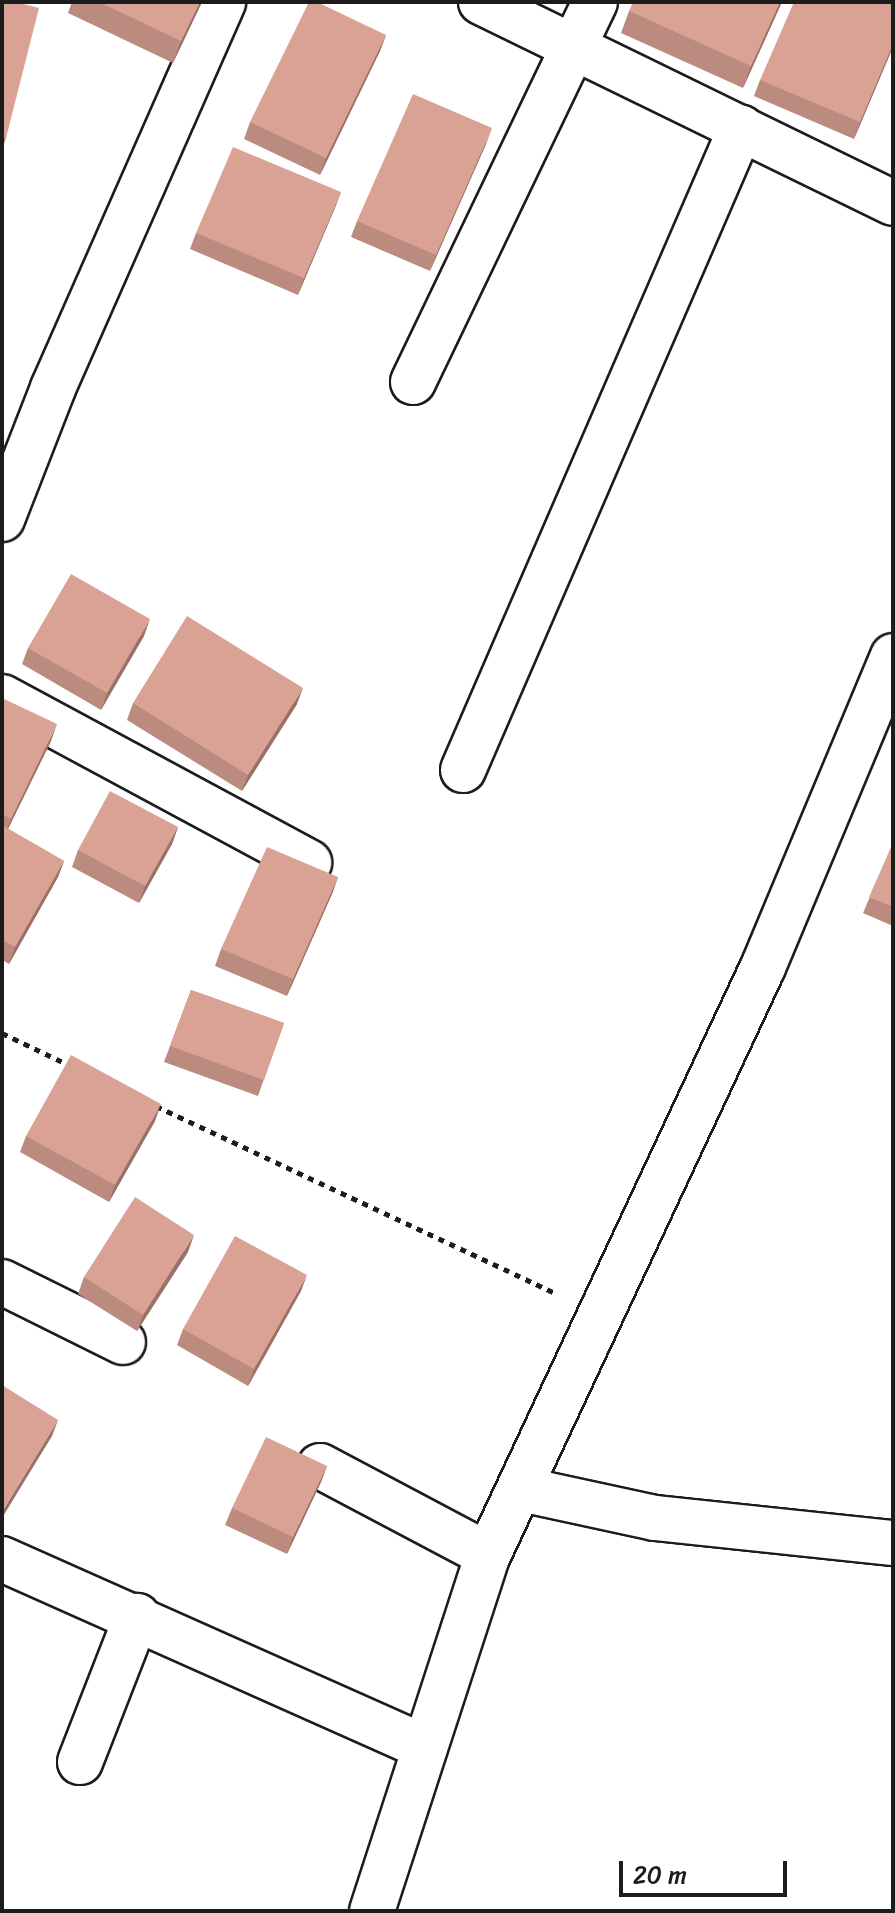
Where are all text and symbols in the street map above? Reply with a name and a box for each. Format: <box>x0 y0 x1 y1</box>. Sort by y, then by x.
scale bar <box>623 1845 791 1895</box>
text: 20 m <box>633 1854 687 1896</box>

